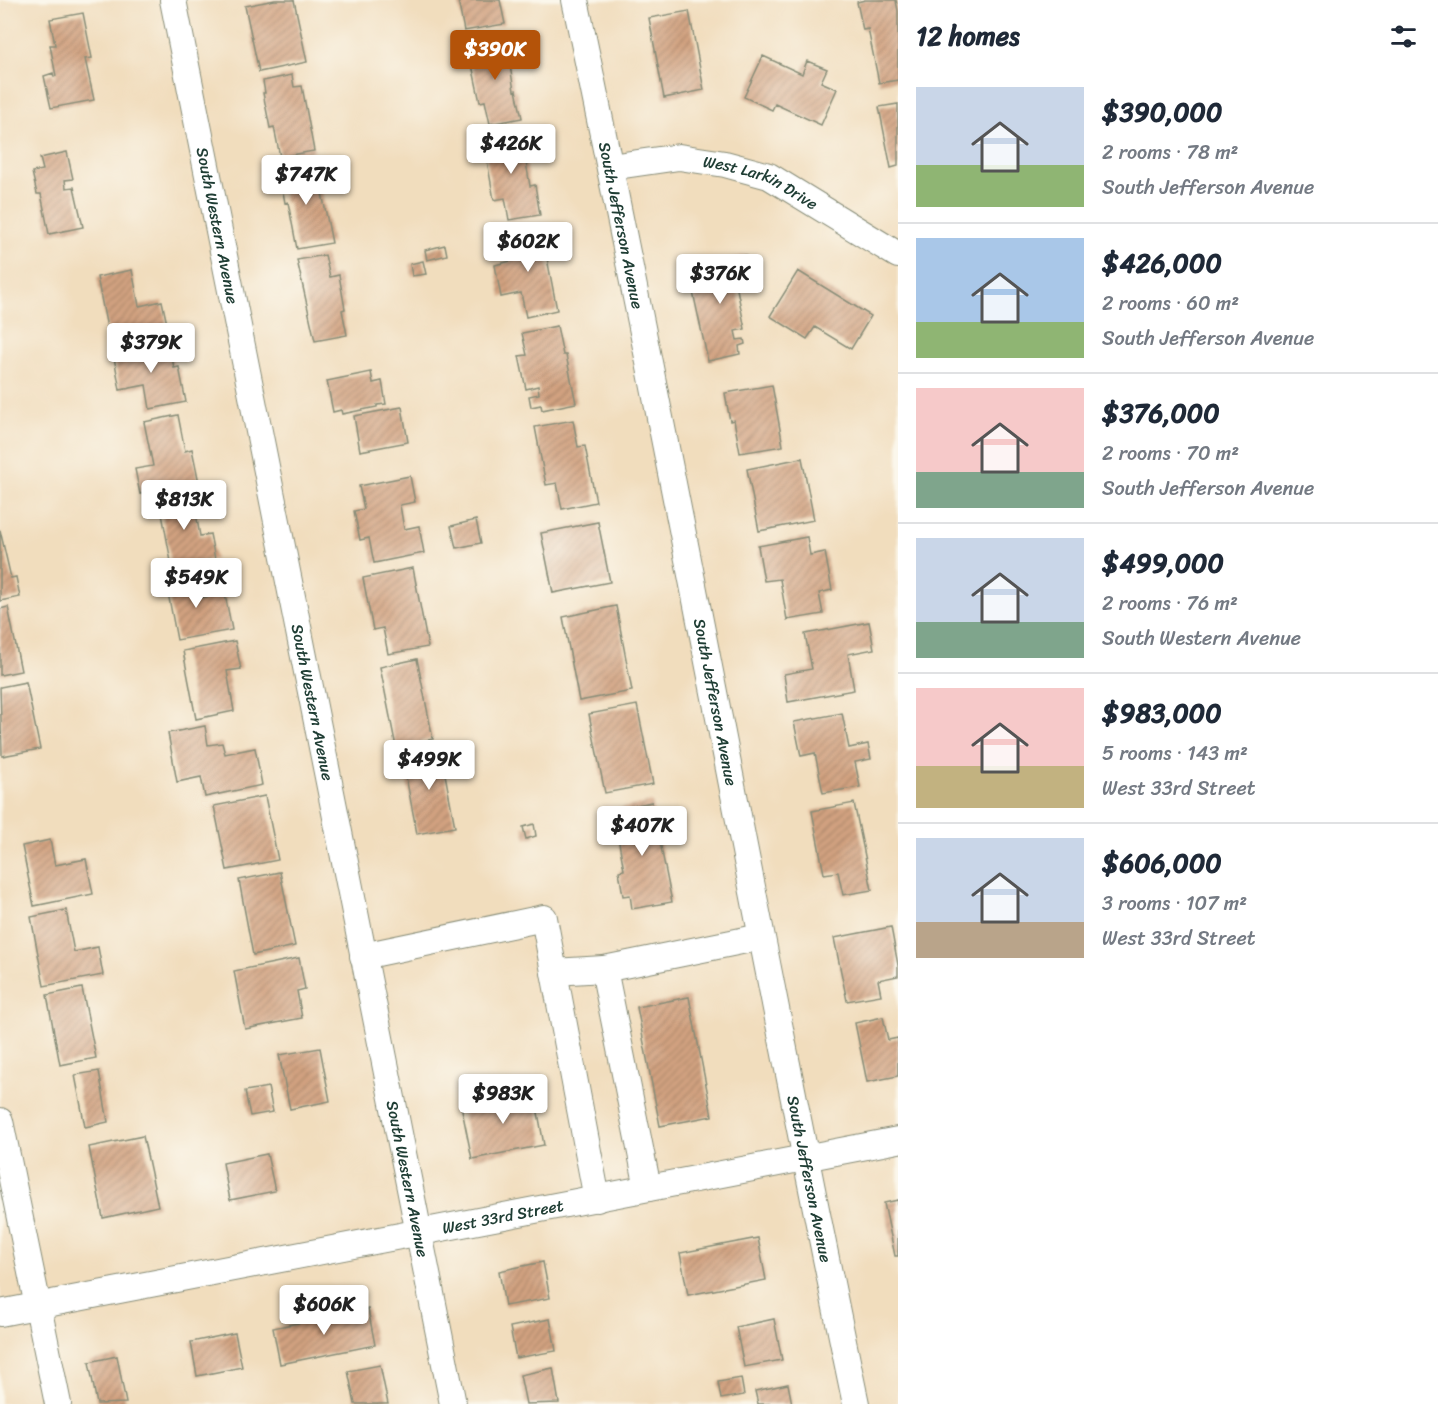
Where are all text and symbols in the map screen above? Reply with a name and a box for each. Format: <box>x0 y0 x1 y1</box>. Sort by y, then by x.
text: 12 homes <box>916 13 1020 59</box>
icon: filters <box>1387 20 1420 53</box>
pin: $390K <box>453 30 537 81</box>
text: $390K <box>464 32 526 67</box>
text: $390,000 <box>1102 89 1222 135</box>
icon: home <box>964 111 1036 183</box>
pin: $426K <box>469 124 553 175</box>
text: $426K <box>480 126 542 161</box>
text: 2 rooms · 78 m² <box>1102 135 1238 170</box>
street label: South Jefferson Avenue <box>590 139 652 311</box>
street label: South Western Avenue <box>188 145 247 307</box>
street label: West Larkin Drive <box>701 147 824 218</box>
pin: $747K <box>264 155 348 206</box>
text: $747K <box>276 157 336 192</box>
text: South Jefferson Avenue <box>1102 170 1314 205</box>
pin: $602K <box>486 222 570 273</box>
text: $602K <box>497 224 559 259</box>
text: $426,000 <box>1102 240 1222 286</box>
pin: $376K <box>678 254 762 305</box>
text: $376K <box>690 256 750 291</box>
icon: home <box>964 262 1036 334</box>
text: 2 rooms · 60 m² <box>1102 286 1239 321</box>
text: South Jefferson Avenue <box>1102 321 1314 356</box>
pin: $379K <box>109 323 193 374</box>
text: $379K <box>121 325 181 360</box>
text: $376,000 <box>1102 390 1220 436</box>
icon: home <box>964 412 1036 484</box>
text: 2 rooms · 70 m² <box>1102 436 1239 471</box>
text: South Jefferson Avenue <box>1102 471 1314 506</box>
pin: $813K <box>142 480 226 531</box>
text: $813K <box>155 482 213 517</box>
text: $499,000 <box>1102 540 1224 586</box>
pin: $549K <box>154 558 238 609</box>
text: $549K <box>165 560 227 595</box>
icon: home <box>964 562 1036 634</box>
text: 2 rooms · 76 m² <box>1102 586 1238 621</box>
street label: South Jefferson Avenue <box>685 616 746 788</box>
street label: South Western Avenue <box>283 621 342 783</box>
text: South Western Avenue <box>1102 621 1301 656</box>
text: $983,000 <box>1102 690 1222 736</box>
icon: home <box>964 712 1036 784</box>
text: 5 rooms · 143 m² <box>1102 736 1248 771</box>
pin: $499K <box>387 740 471 791</box>
text: $499K <box>398 742 460 777</box>
text: West 33rd Street <box>1102 771 1256 806</box>
pin: $407K <box>600 806 684 857</box>
text: $407K <box>611 808 673 843</box>
text: $606,000 <box>1102 840 1222 886</box>
icon: home <box>964 862 1036 934</box>
text: 3 rooms · 107 m² <box>1102 886 1247 921</box>
text: West 33rd Street <box>1102 921 1256 956</box>
pin: $983K <box>461 1074 545 1125</box>
text: $983K <box>473 1076 533 1111</box>
street label: South Jefferson Avenue <box>778 1093 840 1265</box>
street label: South Western Avenue <box>378 1098 437 1260</box>
street label: West 33rd Street <box>440 1191 566 1243</box>
pin: $606K <box>282 1285 366 1336</box>
text: $606K <box>294 1287 354 1322</box>

